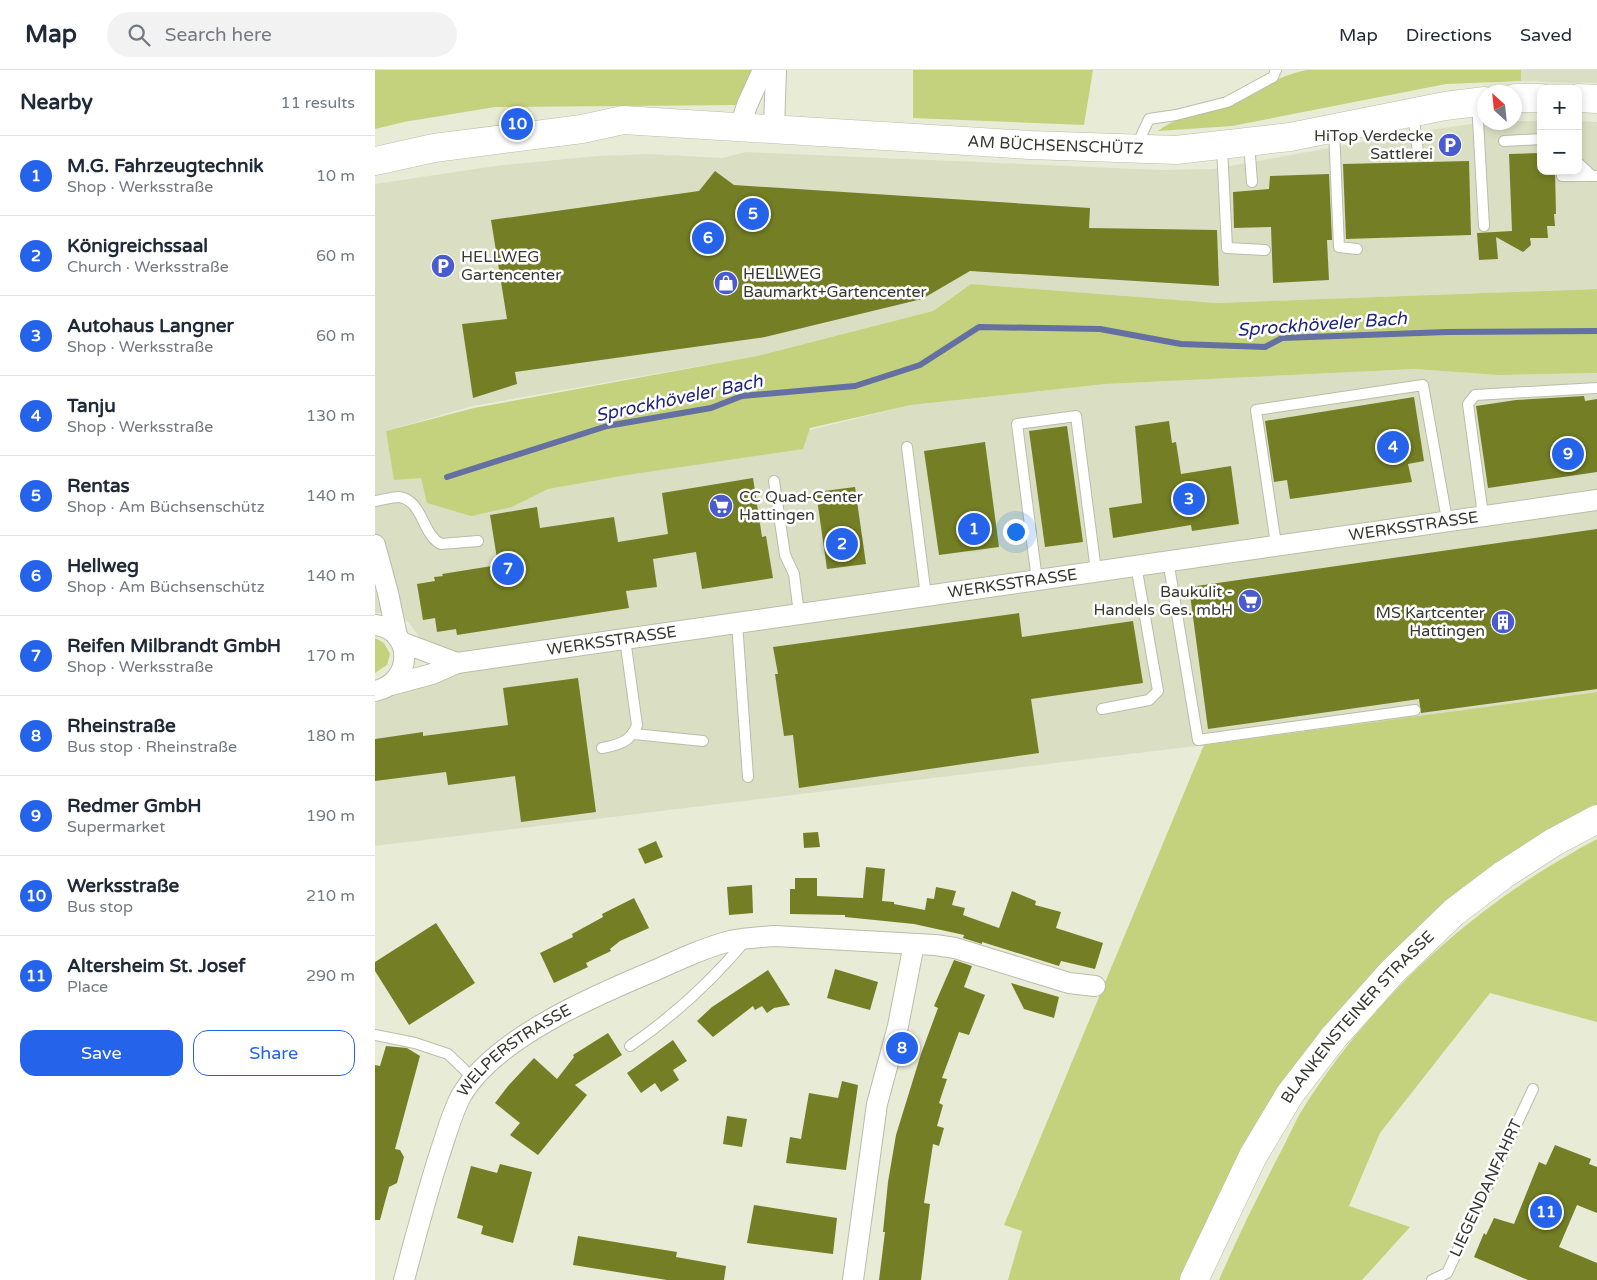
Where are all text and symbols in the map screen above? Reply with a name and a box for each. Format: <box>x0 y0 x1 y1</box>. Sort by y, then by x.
search box <box>107 12 457 57</box>
text: Map <box>25 20 77 49</box>
icon: search <box>125 21 153 49</box>
text: Search here <box>165 24 272 46</box>
text: Map <box>1339 24 1378 46</box>
text: Directions <box>1406 24 1492 46</box>
text: Saved <box>1520 24 1572 46</box>
north arrow <box>1477 85 1522 130</box>
map controls <box>1537 85 1582 175</box>
button: + <box>1537 85 1582 130</box>
text: Nearby <box>20 90 93 115</box>
text: 11 results <box>281 93 355 113</box>
pin: 10 <box>501 105 533 143</box>
place label: HiTop Verdecke Sattlerei <box>1314 126 1433 164</box>
button: − <box>1537 130 1582 175</box>
street label: AM BÜCHSENSCHÜTZ <box>967 131 1144 159</box>
parking icon: HiTop Verdecke Sattlerei <box>1437 132 1463 158</box>
text: M.G. Fahrzeugtechnik <box>67 155 264 177</box>
text: 1 <box>31 166 41 186</box>
text: 10 m <box>316 166 355 186</box>
text: Shop · Werksstraße <box>67 177 213 197</box>
pin: 5 <box>737 195 769 233</box>
pin: 6 <box>692 219 724 257</box>
text: Königreichssaal <box>67 235 208 257</box>
text: 2 <box>31 246 41 266</box>
text: 60 m <box>316 246 355 266</box>
place label: HELLWEG Gartencenter <box>461 247 562 285</box>
parking icon: HELLWEG Gartencenter <box>430 253 456 279</box>
text: Church · Werksstraße <box>67 257 229 277</box>
place label: HELLWEG Baumarkt+Gartencenter <box>743 264 928 302</box>
shop icon: HELLWEG Baumarkt+Gartencenter <box>713 270 739 296</box>
water label: Sprockhöveler Bach <box>1236 307 1409 341</box>
text: Autohaus Langner <box>67 315 234 337</box>
text: 3 <box>31 326 41 346</box>
text: 60 m <box>316 326 355 346</box>
text: Shop · Werksstraße <box>67 337 213 357</box>
water label: Sprockhöveler Bach <box>594 369 765 426</box>
text: Tanju <box>67 395 116 417</box>
text: 4 <box>31 406 41 426</box>
text: 130 m <box>306 406 355 426</box>
text: Shop · Werksstraße <box>67 417 213 437</box>
pin: 4 <box>1377 428 1409 466</box>
pin: 9 <box>1552 435 1584 473</box>
text: Rentas <box>67 475 130 497</box>
pin: 3 <box>1173 480 1205 518</box>
text: 5 <box>31 486 41 506</box>
text: 140 m <box>306 486 355 506</box>
place label: CC Quad-Center Hattingen <box>739 487 864 525</box>
supermarket icon: CC Quad-Center Hattingen <box>708 493 734 519</box>
text: Shop · Am Büchsenschütz <box>67 497 265 517</box>
street label: WERKSSTRASSE <box>1347 507 1480 545</box>
pin: 1 <box>958 510 990 548</box>
your location <box>1003 519 1029 545</box>
pin: 2 <box>826 525 858 563</box>
pin: 7 <box>492 550 524 588</box>
text: Hellweg <box>67 555 139 577</box>
street label: WERKSSTRASSE <box>946 564 1079 603</box>
text: 6 <box>31 566 41 586</box>
text: 140 m <box>306 566 355 586</box>
text: Shop · Am Büchsenschütz <box>67 577 265 597</box>
place label: Baukulit - Handels Ges. mbH <box>1093 582 1233 620</box>
supermarket icon: Baukulit - Handels Ges. mbH <box>1237 588 1263 614</box>
place label: MS Kartcenter Hattingen <box>1375 603 1486 641</box>
building icon: MS Kartcenter Hattingen <box>1490 609 1516 635</box>
street label: WERKSSTRASSE <box>546 622 678 660</box>
text: Reifen Milbrandt GmbH <box>67 635 281 657</box>
text: 7 <box>31 646 41 666</box>
text: 170 m <box>306 646 355 666</box>
text: Shop · Werksstraße <box>67 657 213 677</box>
text: Rheinstraße <box>67 715 176 737</box>
text: 8 <box>31 726 41 746</box>
text: 180 m <box>306 726 355 746</box>
text: Bus stop · Rheinstraße <box>67 737 237 757</box>
text: Redmer GmbH <box>67 795 202 817</box>
text: 9 <box>31 806 41 826</box>
text: 190 m <box>306 806 355 826</box>
text: Supermarket <box>67 817 165 837</box>
text: Werksstraße <box>67 875 179 897</box>
text: 10 <box>26 886 46 906</box>
text: 210 m <box>306 886 355 906</box>
text: Bus stop <box>67 897 133 917</box>
street label: BLANKENSTEINER STRASSE <box>1277 927 1439 1107</box>
text: Altersheim St. Josef <box>67 955 245 977</box>
text: 11 <box>26 966 46 986</box>
text: 290 m <box>306 966 355 986</box>
text: Place <box>67 977 108 997</box>
street label: WELPERSTRASSE <box>453 1000 575 1101</box>
pin: 8 <box>886 1029 918 1067</box>
button: Save <box>20 1030 183 1076</box>
button: Share <box>193 1030 355 1076</box>
street label: LIEGENDANFAHRT <box>1445 1116 1527 1260</box>
pin: 11 <box>1530 1193 1562 1231</box>

